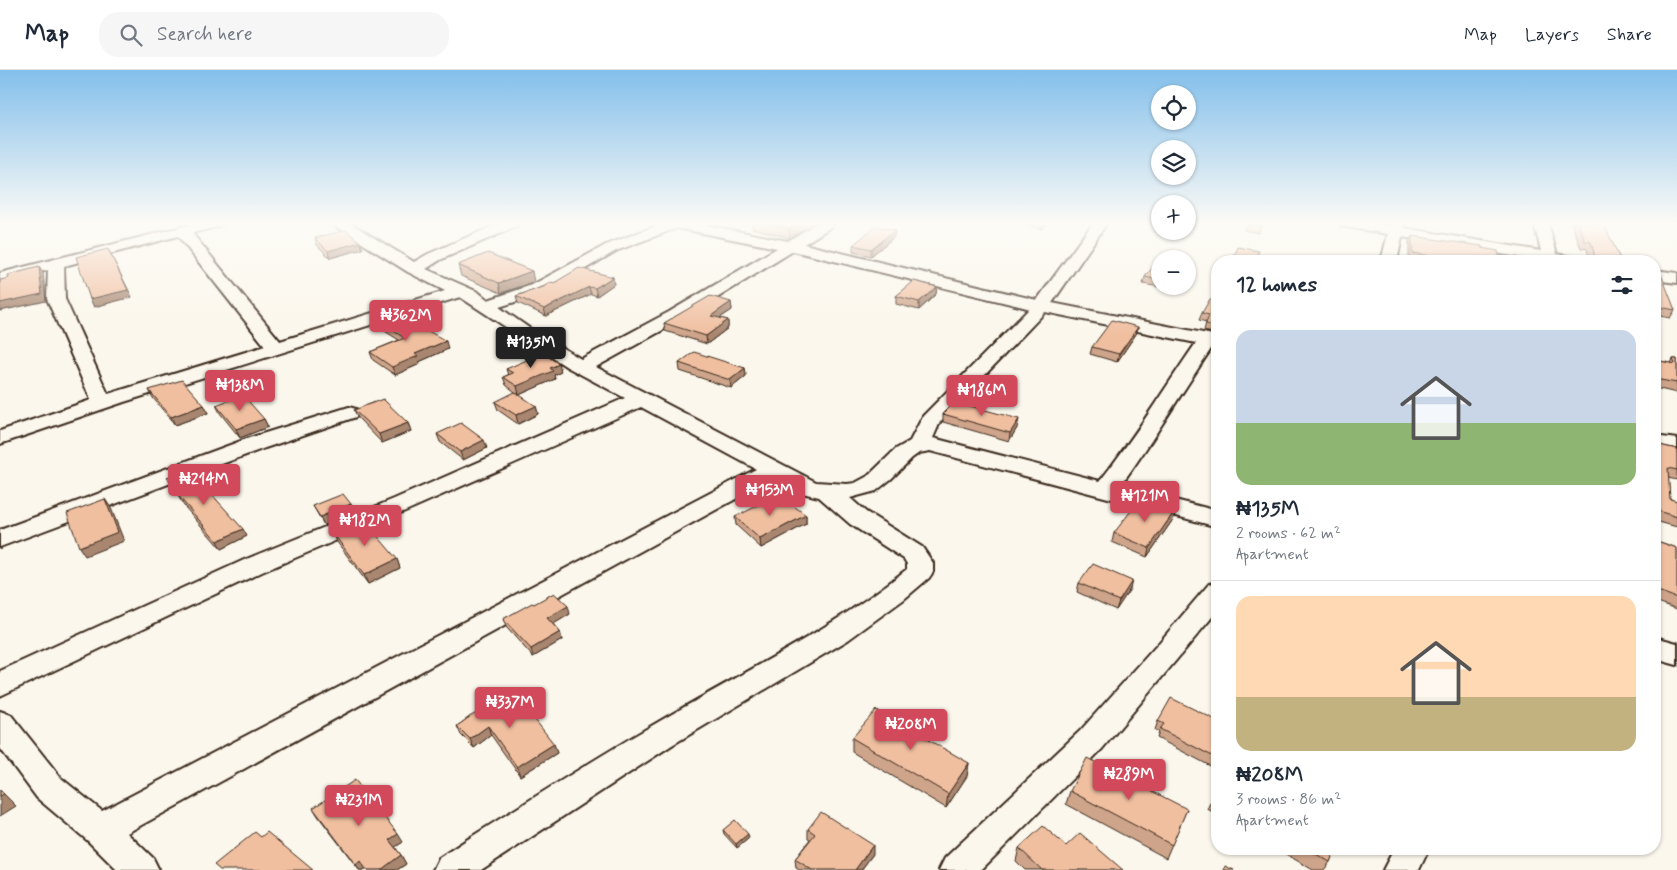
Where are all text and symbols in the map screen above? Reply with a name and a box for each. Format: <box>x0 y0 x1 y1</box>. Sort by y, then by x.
search box <box>99 12 449 57</box>
text: Map <box>25 19 69 50</box>
icon: search <box>117 21 145 49</box>
text: Search here <box>157 22 253 47</box>
text: Map <box>1464 23 1497 47</box>
text: Layers <box>1525 23 1579 47</box>
text: Share <box>1607 23 1652 47</box>
map controls <box>1151 85 1196 295</box>
button: locate <box>1151 85 1196 130</box>
button: layers <box>1151 140 1196 185</box>
button: + <box>1151 195 1196 240</box>
button: − <box>1151 250 1196 295</box>
text: 12 homes <box>1236 271 1317 299</box>
icon: filters <box>1608 271 1636 299</box>
pin: ₦362M <box>371 300 441 342</box>
text: ₦362M <box>380 305 432 326</box>
pin: ₦135M <box>496 326 566 369</box>
text: ₦135M <box>507 332 555 353</box>
icon: home <box>1391 363 1481 453</box>
pin: ₦138M <box>205 370 275 412</box>
pin: ₦186M <box>947 374 1017 417</box>
text: ₦138M <box>216 375 264 396</box>
text: ₦186M <box>957 380 1007 401</box>
pin: ₦214M <box>169 464 239 506</box>
text: ₦214M <box>179 469 229 490</box>
pin: ₦153M <box>735 474 805 517</box>
text: ₦153M <box>746 480 794 501</box>
pin: ₦121M <box>1110 480 1180 523</box>
text: ₦121M <box>1121 486 1169 507</box>
text: ₦135M <box>1236 495 1300 523</box>
pin: ₦182M <box>330 504 400 547</box>
text: ₦182M <box>339 510 391 531</box>
text: 2 rooms · 62 m² <box>1236 523 1341 544</box>
text: Apartment <box>1236 544 1309 565</box>
icon: home <box>1391 628 1481 718</box>
pin: ₦337M <box>475 686 545 729</box>
text: ₦337M <box>486 692 534 713</box>
pin: ₦208M <box>876 708 946 751</box>
text: ₦208M <box>885 714 937 735</box>
pin: ₦289M <box>1094 758 1164 801</box>
text: ₦208M <box>1236 761 1303 789</box>
text: ₦289M <box>1104 764 1154 785</box>
pin: ₦231M <box>324 784 394 827</box>
text: 3 rooms · 86 m² <box>1236 789 1341 810</box>
text: ₦231M <box>336 790 382 811</box>
text: Apartment <box>1236 810 1309 831</box>

